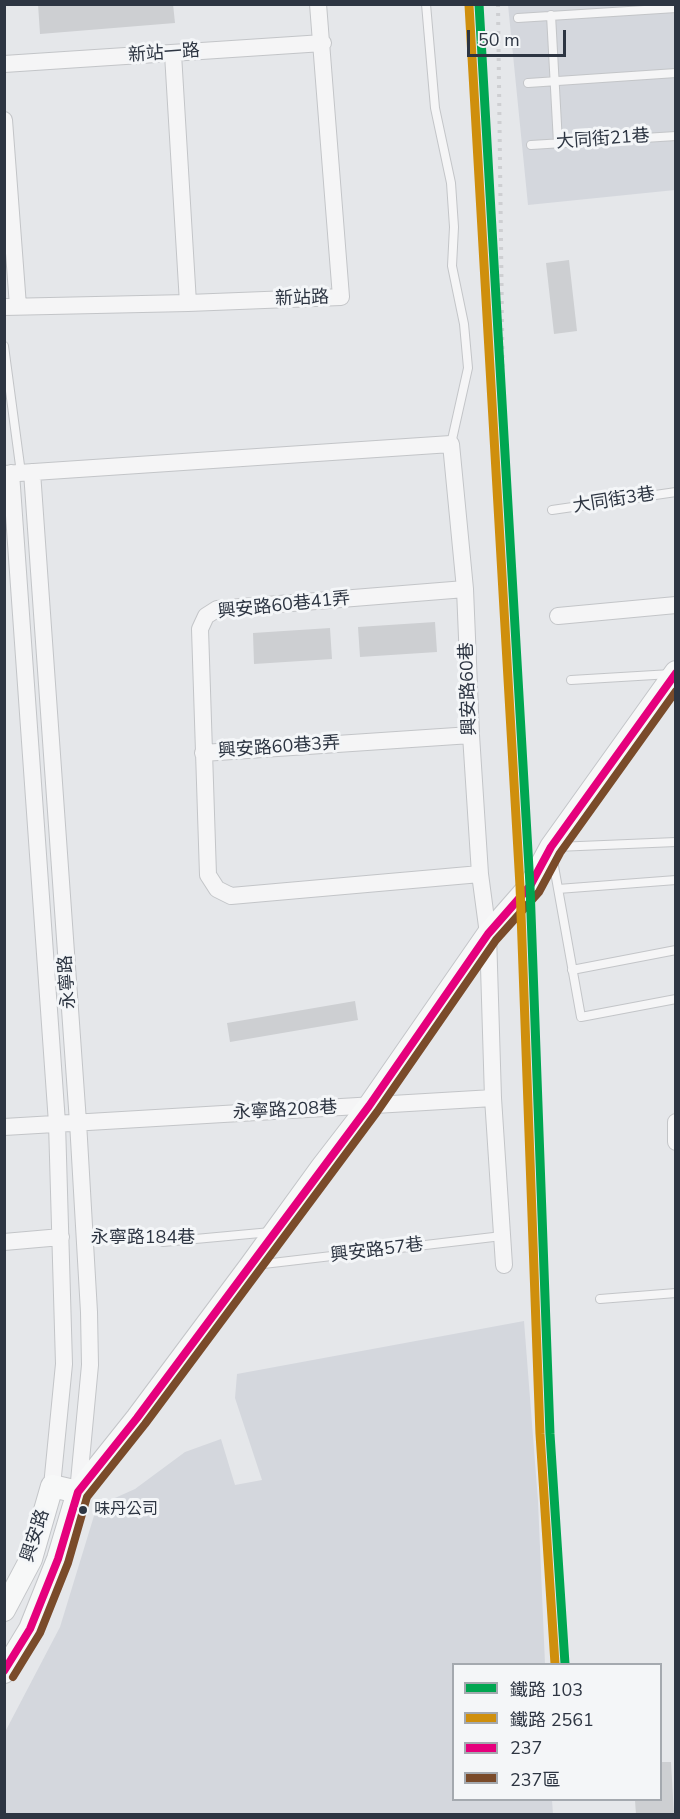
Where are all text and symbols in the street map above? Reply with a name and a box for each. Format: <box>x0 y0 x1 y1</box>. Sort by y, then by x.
scale bar <box>470 18 569 56</box>
text: 50 m <box>478 28 520 52</box>
street label: 新站一路 <box>127 41 201 67</box>
street label: 大同街21巷 <box>556 126 650 154</box>
street label: 新站路 <box>275 287 329 311</box>
street label: 大同街3巷 <box>571 484 657 518</box>
street label: 興安路60巷41弄 <box>217 588 351 624</box>
street label: 興安路60巷 <box>457 642 481 736</box>
street label: 興安路60巷3弄 <box>217 733 341 763</box>
street label: 永寧路 <box>55 954 81 1010</box>
street label: 永寧路208巷 <box>232 1097 338 1125</box>
street label: 永寧路184巷 <box>91 1228 195 1250</box>
street label: 興安路57巷 <box>329 1235 425 1267</box>
place label: 味丹公司 <box>94 1500 158 1520</box>
marker: 味丹公司 <box>77 1504 89 1516</box>
street label: 興安路 <box>17 1507 55 1565</box>
legend <box>452 1663 662 1801</box>
text: 鐵路 103 <box>510 1678 583 1702</box>
text: 鐵路 2561 <box>510 1708 594 1732</box>
text: 237 <box>510 1736 542 1760</box>
text: 237區 <box>510 1768 560 1792</box>

